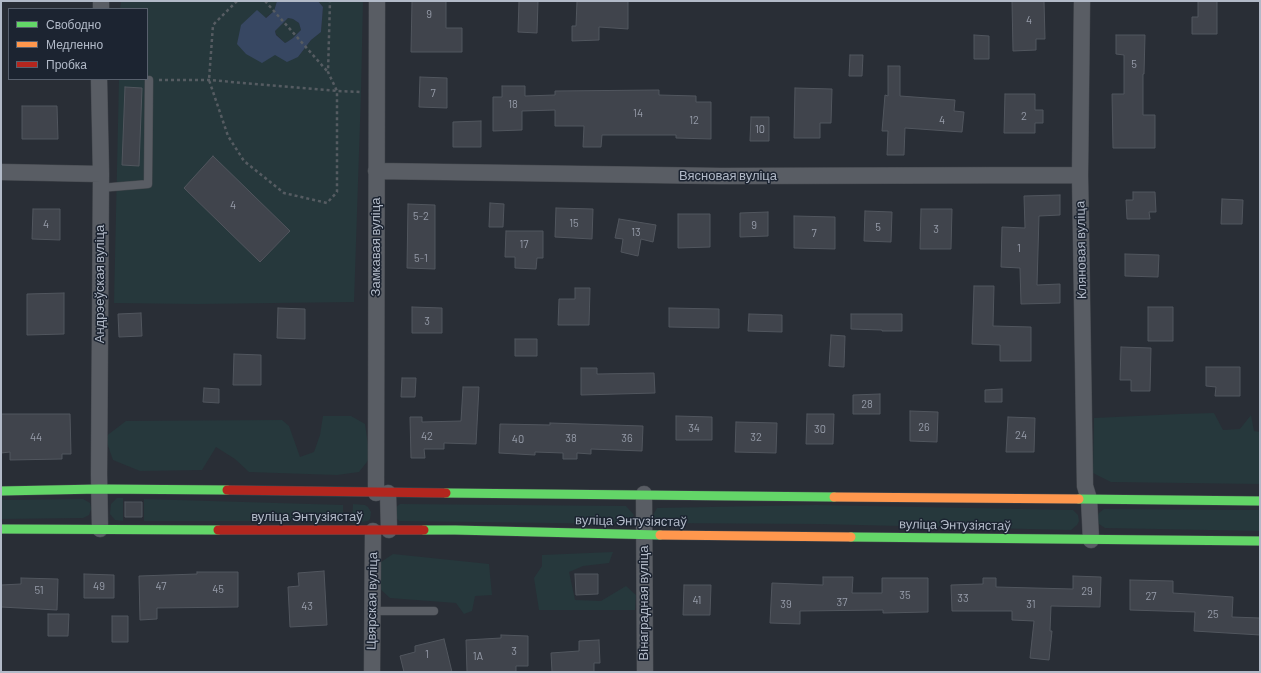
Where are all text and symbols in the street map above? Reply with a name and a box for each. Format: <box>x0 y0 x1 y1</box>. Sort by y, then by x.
house number: 9 <box>426 7 432 21</box>
legend <box>8 8 148 80</box>
house number: 4 <box>1026 13 1032 27</box>
text: Свободно <box>46 17 101 31</box>
text: Медленно <box>46 37 103 51</box>
text: Пробка <box>46 57 87 71</box>
house number: 5 <box>1131 57 1137 71</box>
house number: 7 <box>430 86 436 100</box>
house number: 18 <box>508 97 518 111</box>
house number: 14 <box>633 106 643 120</box>
house number: 2 <box>1021 109 1027 123</box>
house number: 12 <box>689 113 699 127</box>
house number: 4 <box>939 113 945 127</box>
house number: 10 <box>755 122 765 136</box>
street label: Вясновая вуліца <box>679 168 777 184</box>
house number: 4 <box>230 198 236 212</box>
street label: Замкавая вуліца <box>368 198 384 296</box>
street label: Кляновая вуліца <box>1072 201 1090 299</box>
house number: 5-2 <box>413 209 429 223</box>
house number: 15 <box>569 216 579 230</box>
house number: 4 <box>43 217 49 231</box>
house number: 9 <box>751 218 757 232</box>
house number: 5 <box>875 220 881 234</box>
house number: 3 <box>933 222 939 236</box>
street label: Андрэеўская вуліца <box>92 225 108 343</box>
house number: 13 <box>631 225 641 239</box>
house number: 7 <box>811 226 817 240</box>
house number: 17 <box>519 237 529 251</box>
house number: 1 <box>1017 241 1021 255</box>
house number: 5-1 <box>414 251 428 265</box>
house number: 3 <box>424 314 430 328</box>
house number: 28 <box>861 397 873 411</box>
house number: 26 <box>918 420 930 434</box>
house number: 34 <box>688 421 700 435</box>
house number: 30 <box>814 422 826 436</box>
house number: 24 <box>1015 428 1027 442</box>
house number: 42 <box>421 429 433 443</box>
house number: 44 <box>30 430 42 444</box>
house number: 32 <box>750 430 762 444</box>
house number: 38 <box>565 431 577 445</box>
house number: 36 <box>621 431 633 445</box>
house number: 40 <box>512 432 524 446</box>
street label: вуліца Энтузіястаў <box>251 509 363 525</box>
street label: вуліца Энтузіястаў <box>575 512 687 530</box>
street label: вуліца Энтузіястаў <box>899 516 1011 534</box>
street label: Вінаградная вуліца <box>636 546 652 660</box>
street label: Цвярская вуліца <box>363 552 381 650</box>
house number: 49 <box>93 579 105 593</box>
house number: 47 <box>156 579 166 593</box>
house number: 45 <box>212 582 224 596</box>
house number: 51 <box>34 583 44 597</box>
house number: 29 <box>1081 584 1093 598</box>
house number: 35 <box>899 588 911 602</box>
house number: 27 <box>1145 589 1157 603</box>
house number: 33 <box>957 591 969 605</box>
house number: 41 <box>693 593 701 607</box>
house number: 37 <box>837 595 847 609</box>
house number: 39 <box>780 597 792 611</box>
house number: 31 <box>1026 597 1036 611</box>
house number: 43 <box>301 599 313 613</box>
house number: 25 <box>1207 607 1219 621</box>
house number: 3 <box>511 644 517 658</box>
house number: 1 <box>425 647 429 661</box>
house number: 1A <box>473 649 483 663</box>

